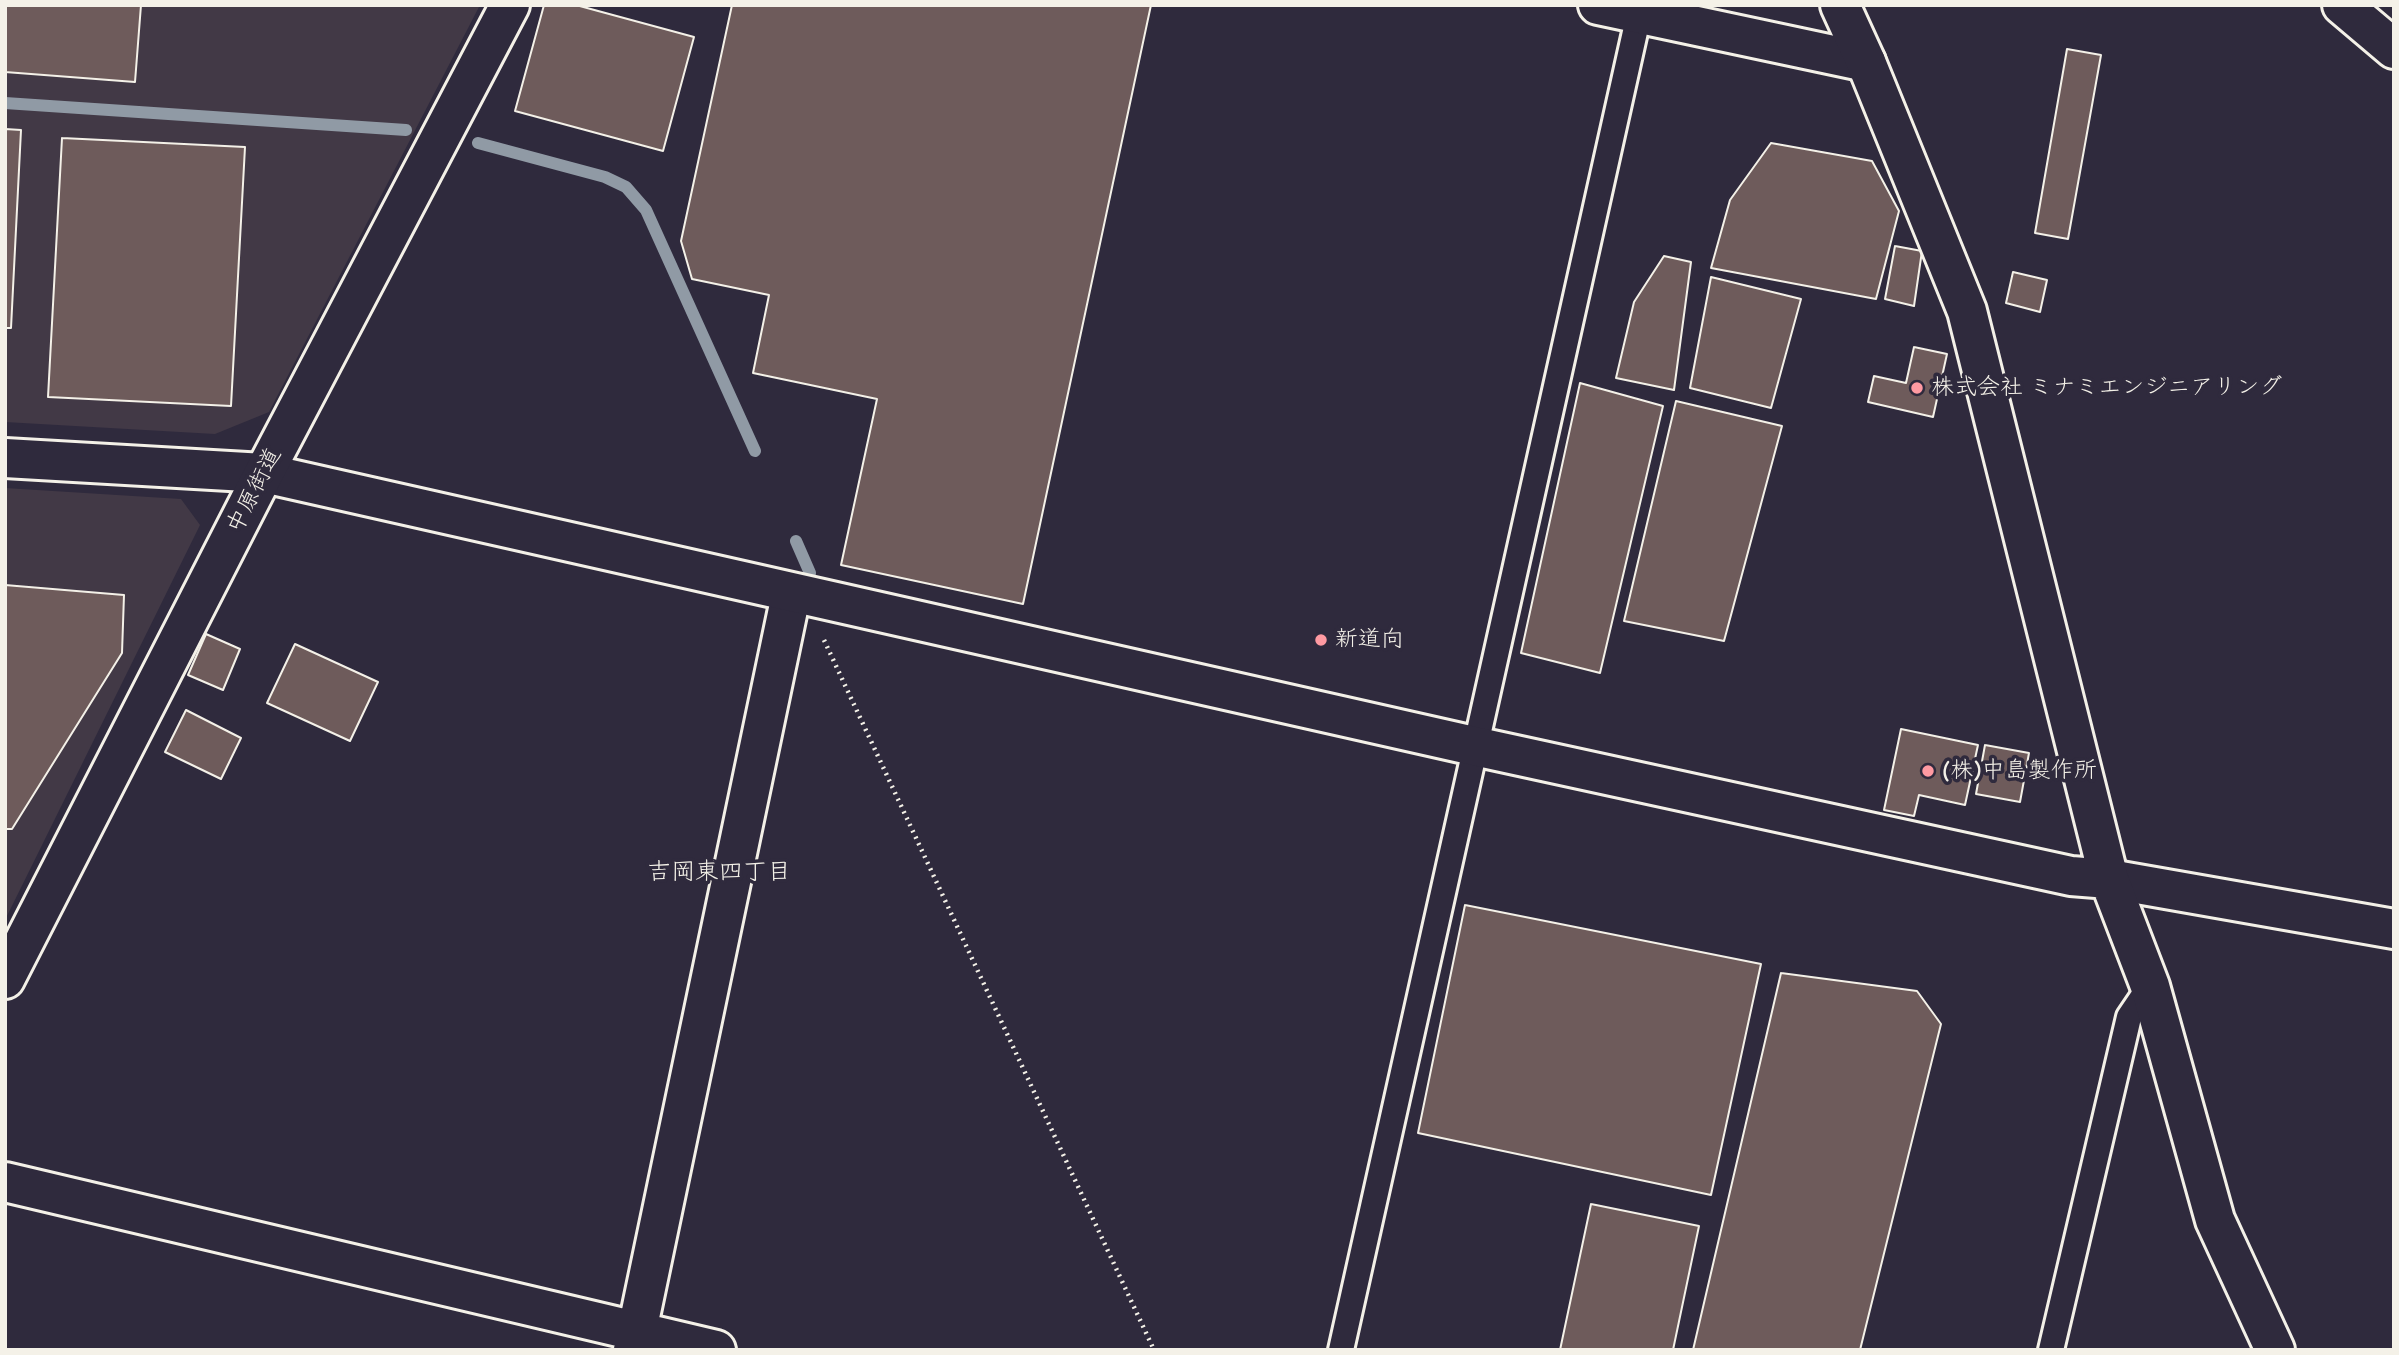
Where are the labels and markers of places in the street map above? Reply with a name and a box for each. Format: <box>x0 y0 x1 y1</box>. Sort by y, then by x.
place label: 株式会社 ミナミエンジニアリング <box>1931 374 2282 402</box>
marker: 株式会社 ミナミエンジニアリング <box>1909 380 1925 396</box>
place label: 新道向 <box>1335 626 1404 654</box>
marker: 新道向 <box>1313 632 1329 648</box>
place label: (株)中島製作所 <box>1942 757 2097 785</box>
marker: (株)中島製作所 <box>1920 763 1936 779</box>

